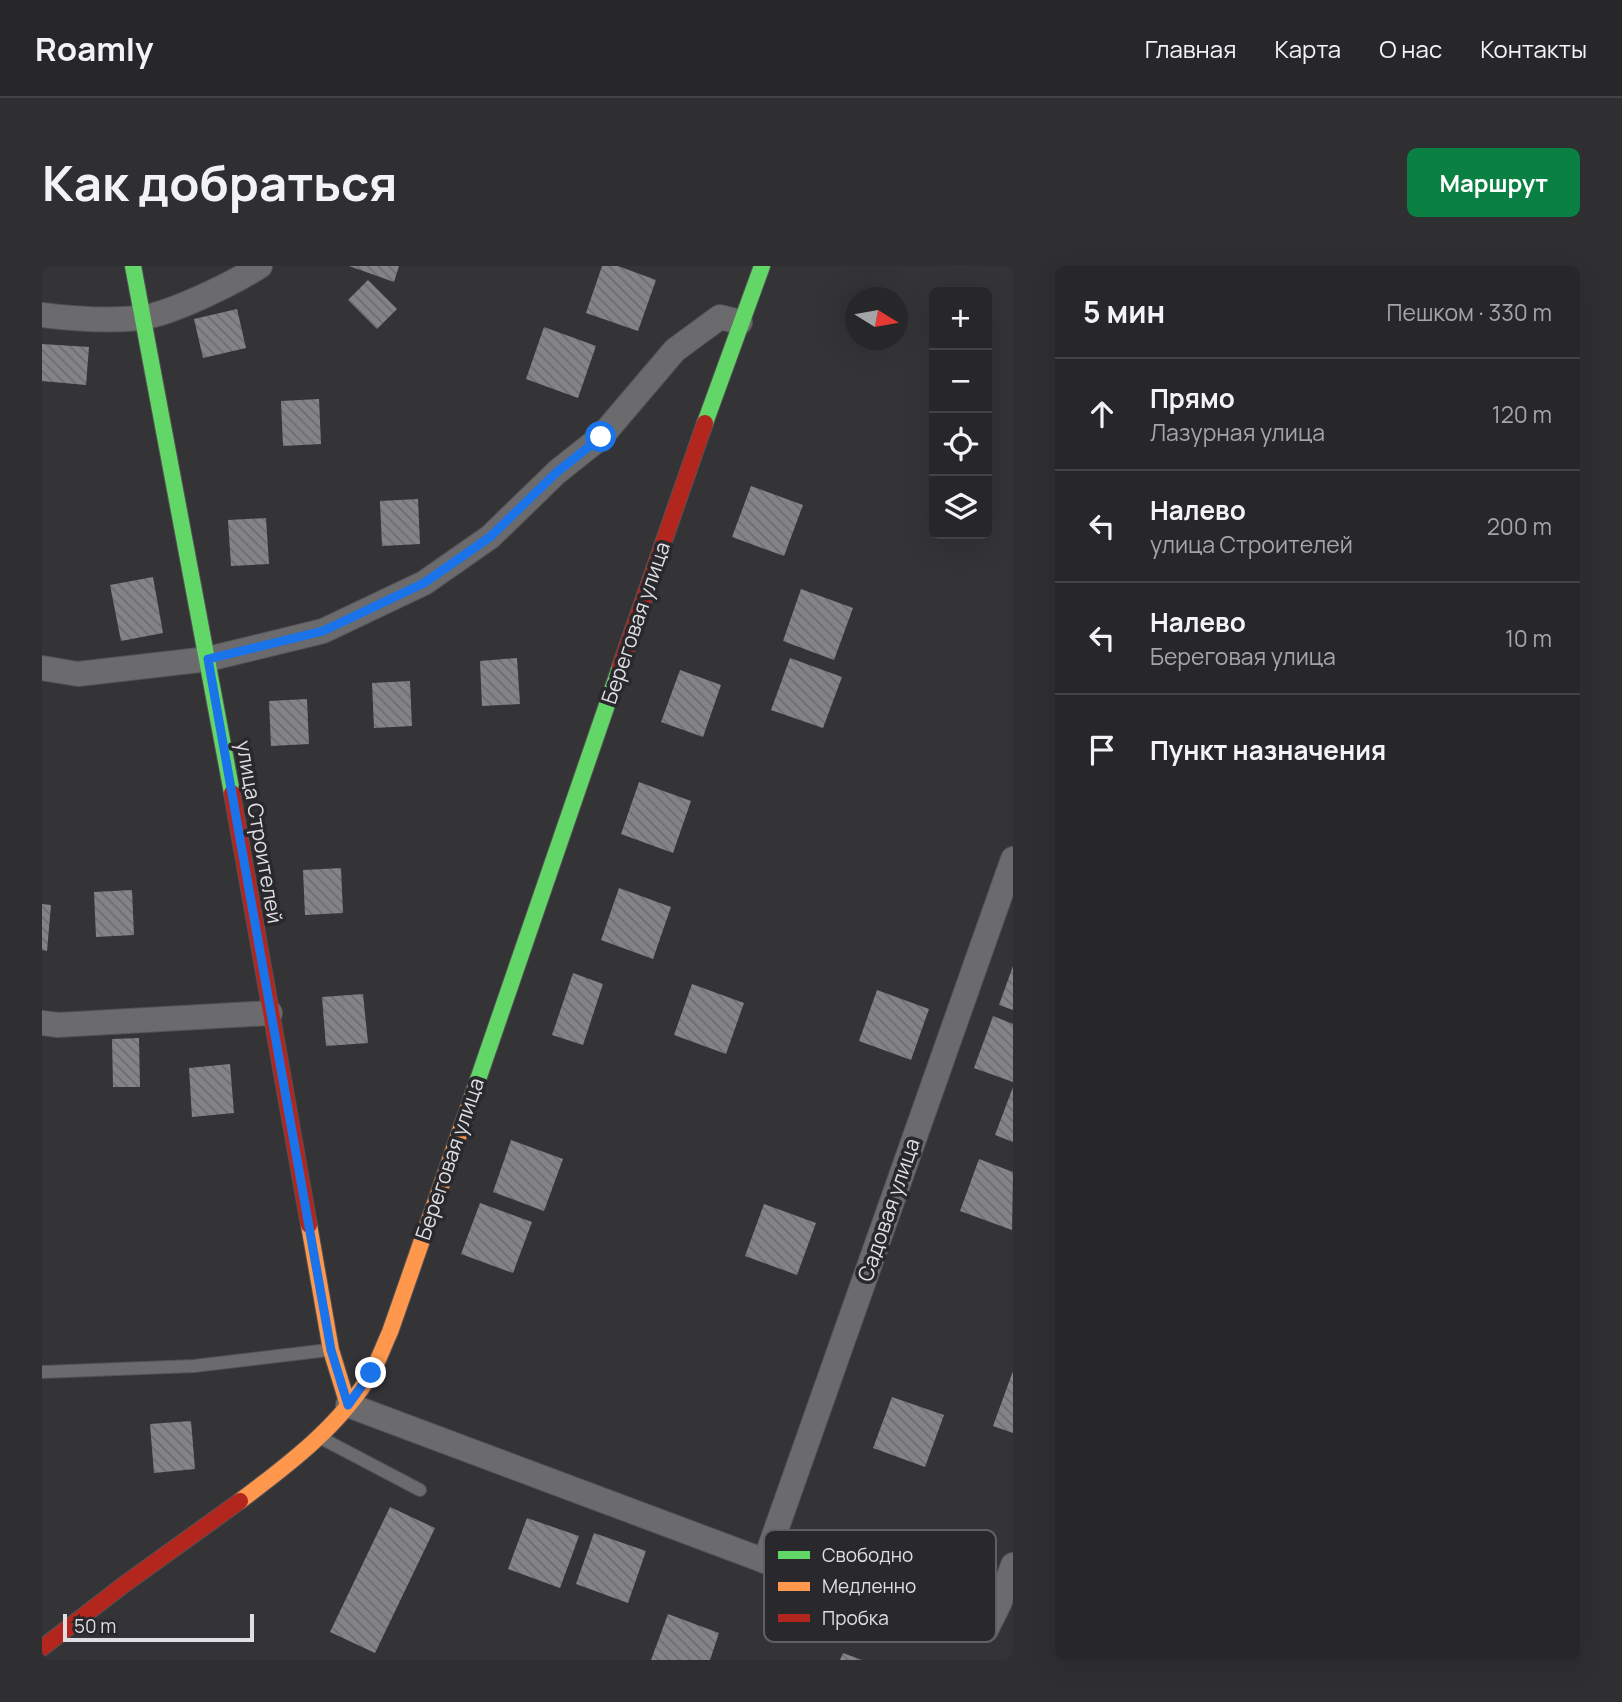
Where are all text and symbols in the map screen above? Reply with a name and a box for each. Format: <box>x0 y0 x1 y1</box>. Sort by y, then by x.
text: Roamly <box>35 26 154 71</box>
text: Главная <box>1145 32 1236 65</box>
text: Карта <box>1274 32 1341 65</box>
text: О нас <box>1379 32 1442 65</box>
text: Контакты <box>1480 32 1587 65</box>
button: Маршрут <box>1407 148 1580 217</box>
text: Как добраться <box>42 149 397 216</box>
north arrow <box>845 287 908 350</box>
map controls <box>929 287 992 539</box>
button: + <box>929 287 992 350</box>
text: 5 мин <box>1083 291 1165 332</box>
text: Пешком · 330 m <box>1387 296 1552 328</box>
button: − <box>929 350 992 413</box>
text: Прямо <box>1150 380 1235 416</box>
icon: ahead <box>1083 395 1121 433</box>
text: 120 m <box>1492 398 1552 430</box>
button: locate <box>929 413 992 476</box>
text: Лазурная улица <box>1150 416 1325 448</box>
route start <box>585 421 616 452</box>
button: layers <box>929 476 992 539</box>
text: Налево <box>1150 492 1246 528</box>
icon: left <box>1083 507 1121 545</box>
text: 200 m <box>1487 510 1552 542</box>
text: улица Строителей <box>1150 528 1353 560</box>
street label: Береговая улица <box>594 538 676 707</box>
text: Налево <box>1150 604 1246 640</box>
icon: left <box>1083 619 1121 657</box>
text: 10 m <box>1505 622 1552 654</box>
text: Береговая улица <box>1150 640 1336 672</box>
icon: arrive <box>1083 731 1121 769</box>
text: Пункт назначения <box>1150 732 1386 768</box>
street label: улица Строителей <box>230 738 290 925</box>
street label: Береговая улица <box>408 1074 490 1243</box>
street label: Садовая улица <box>850 1134 926 1285</box>
route end <box>355 1357 386 1388</box>
legend <box>764 1530 996 1642</box>
text: Свободно <box>822 1542 913 1568</box>
text: Медленно <box>822 1573 916 1599</box>
text: Пробка <box>822 1605 889 1631</box>
scale bar <box>63 1611 254 1643</box>
text: 50 m <box>74 1613 116 1639</box>

